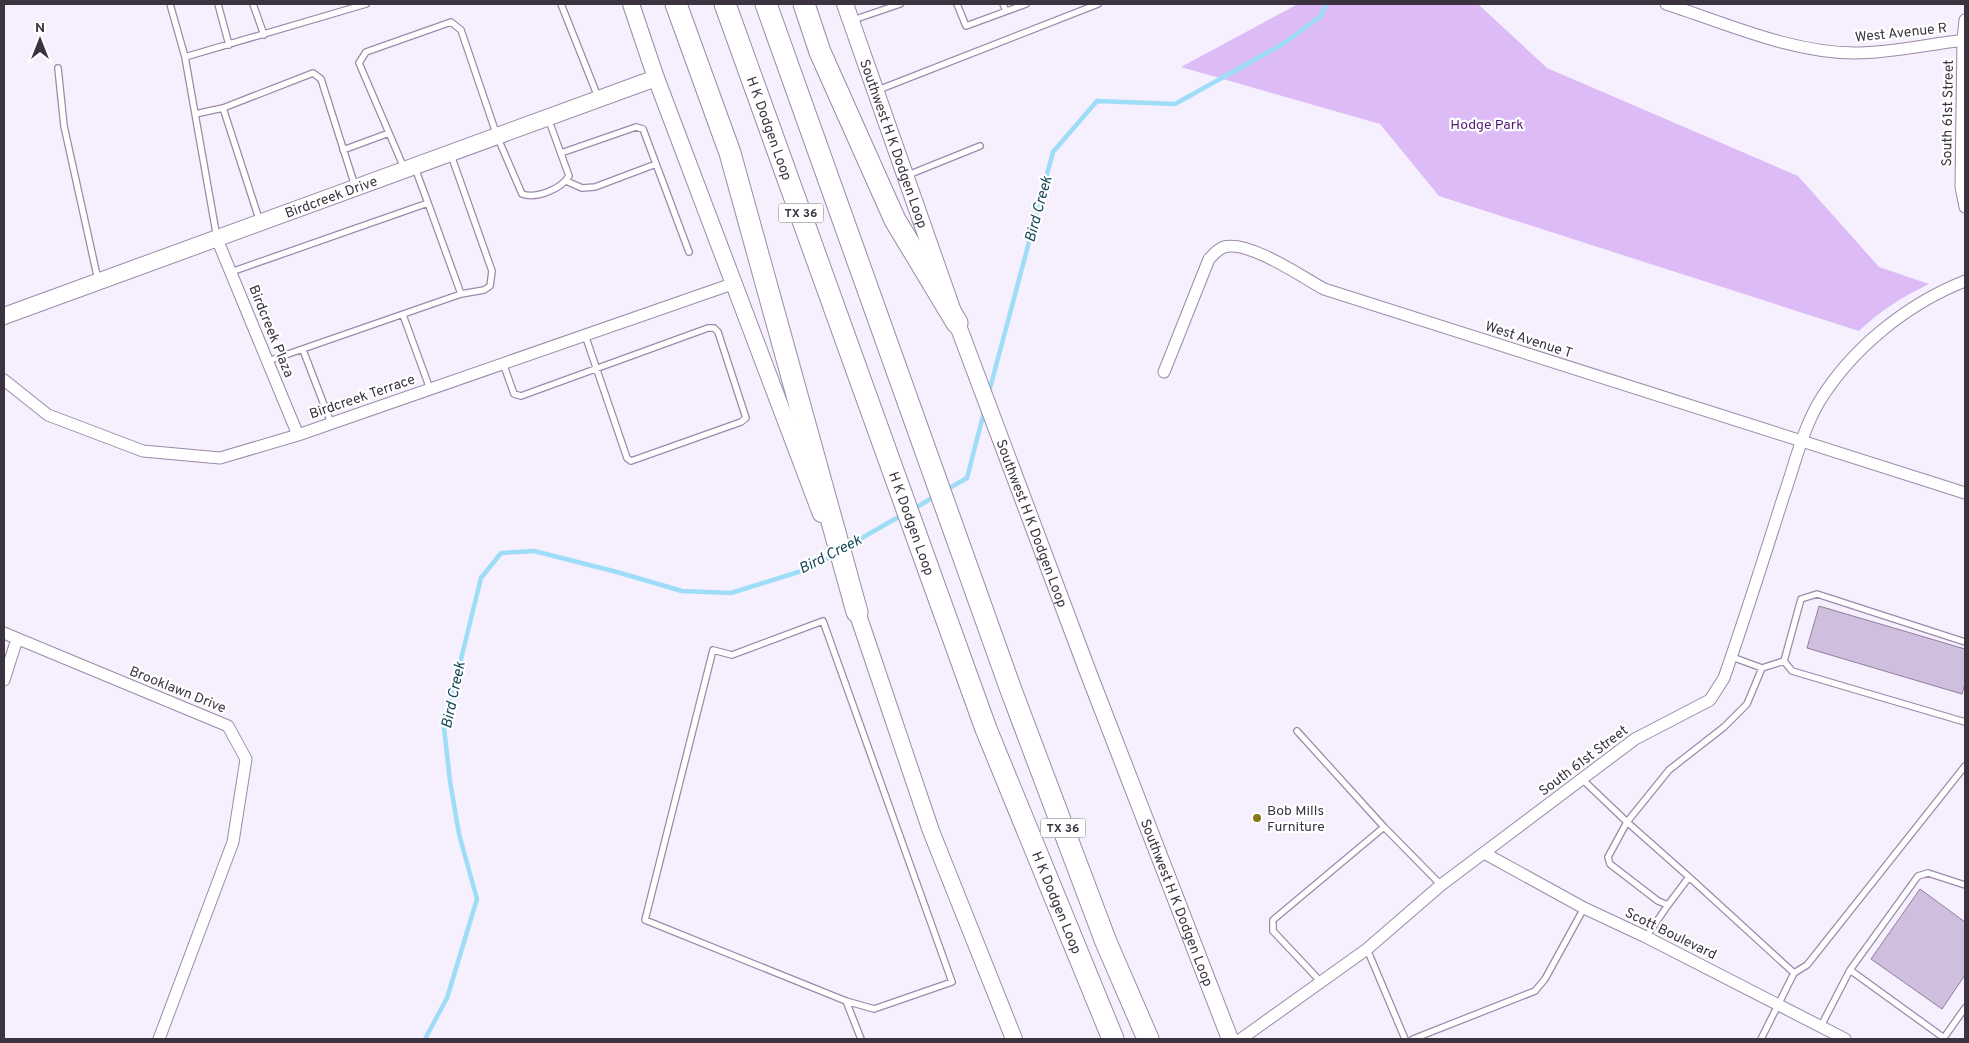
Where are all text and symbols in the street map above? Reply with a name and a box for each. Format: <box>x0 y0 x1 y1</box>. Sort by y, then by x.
north arrow <box>15 15 65 65</box>
text: N <box>35 20 45 37</box>
street label: West Avenue R <box>1854 20 1948 47</box>
street label: Southwest H K Dodgen Loop <box>855 57 930 231</box>
street label: South 61st Street <box>1939 59 1958 167</box>
street label: H K Dodgen Loop <box>742 74 795 183</box>
park label: Hodge Park <box>1450 117 1524 134</box>
street label: Birdcreek Drive <box>283 173 380 223</box>
water label: Bird Creek <box>1022 174 1058 245</box>
road number: TX 36 <box>778 204 824 222</box>
street label: Birdcreek Plaza <box>244 283 297 380</box>
street label: West Avenue T <box>1483 318 1574 363</box>
street label: Birdcreek Terrace <box>307 371 418 423</box>
street label: Southwest H K Dodgen Loop <box>992 437 1070 610</box>
street label: H K Dodgen Loop <box>884 470 937 578</box>
water label: Bird Creek <box>796 531 866 579</box>
water label: Bird Creek <box>438 660 471 730</box>
street label: Brooklawn Drive <box>127 663 228 718</box>
street label: South 61st Street <box>1536 722 1632 800</box>
place label: Bob Mills Furniture <box>1267 803 1325 836</box>
marker: Bob Mills Furniture <box>1251 812 1263 824</box>
street label: Southwest H K Dodgen Loop <box>1136 817 1216 989</box>
road number: TX 36 <box>1040 818 1086 838</box>
street label: H K Dodgen Loop <box>1027 849 1084 957</box>
street label: Scott Boulevard <box>1622 905 1719 964</box>

